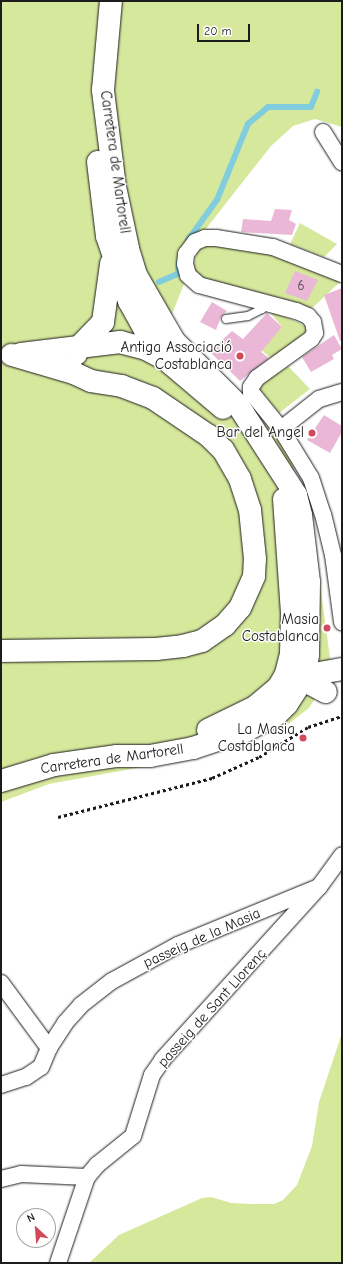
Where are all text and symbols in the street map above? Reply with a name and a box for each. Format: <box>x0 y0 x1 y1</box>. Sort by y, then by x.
scale bar <box>199 16 252 42</box>
text: 20 m <box>204 24 232 38</box>
street label: Carretera de Martorell <box>96 89 134 235</box>
house number: 6 <box>297 278 305 294</box>
place label: Antiga Associació Costablanca <box>121 338 232 373</box>
marker: Antiga Associació Costablanca <box>235 351 245 361</box>
place label: Bar del Angel <box>216 424 304 442</box>
marker: Bar del Angel <box>307 428 317 438</box>
place label: Masia Costablanca <box>242 610 319 645</box>
marker: Masia Costablanca <box>322 623 332 633</box>
place label: La Masia Costablanca <box>218 720 295 755</box>
marker: La Masia Costablanca <box>298 733 308 743</box>
street label: Carretera de Martorell <box>39 740 185 778</box>
street label: passeig de la Masia <box>141 904 263 972</box>
street label: passeig de Sant Llorenç <box>154 945 270 1071</box>
north arrow <box>16 1208 56 1248</box>
text: N <box>25 1210 37 1225</box>

